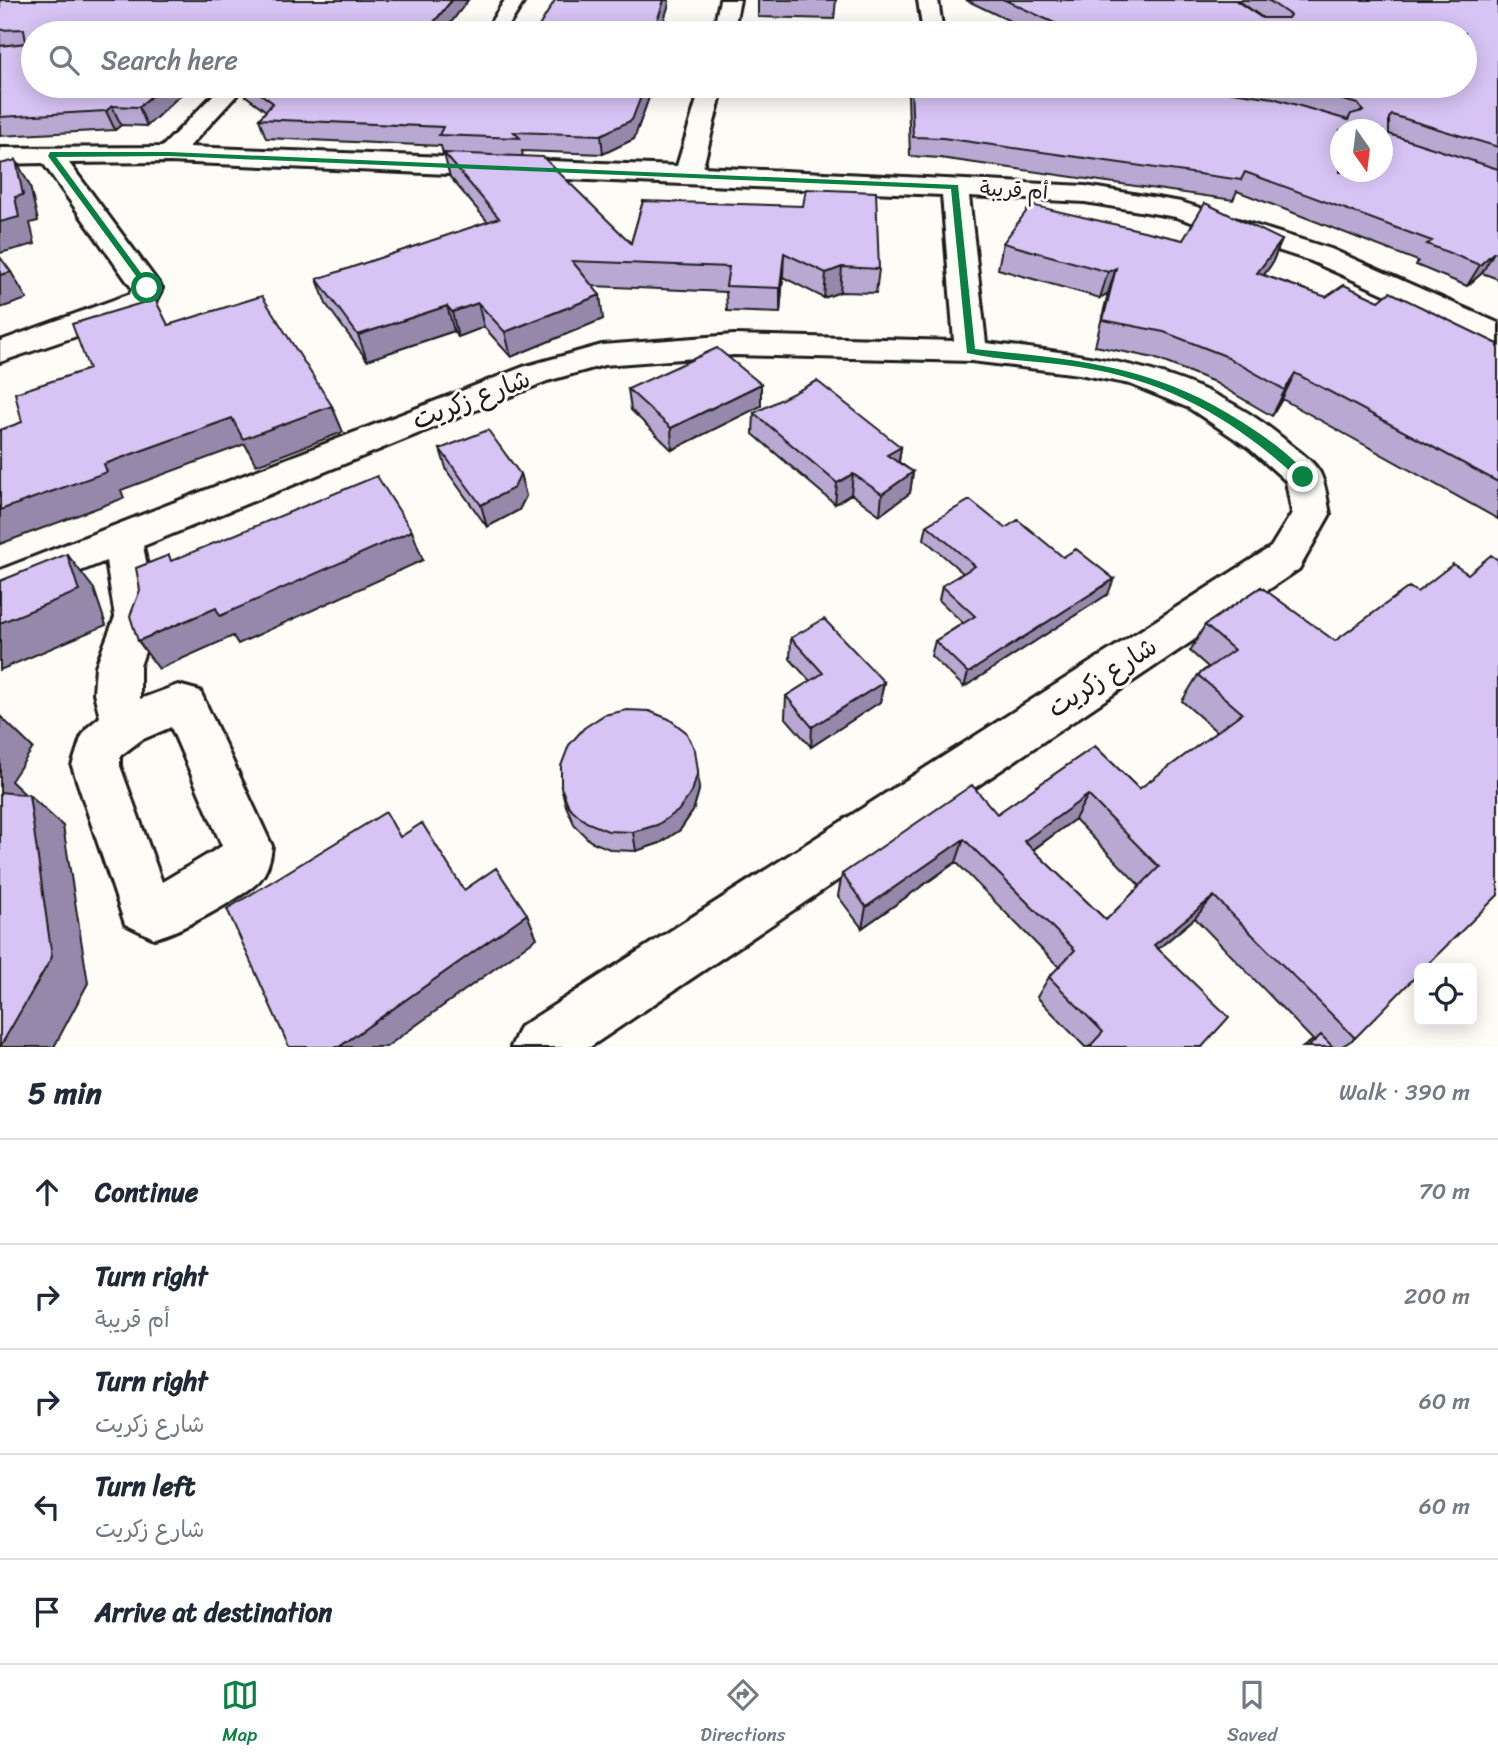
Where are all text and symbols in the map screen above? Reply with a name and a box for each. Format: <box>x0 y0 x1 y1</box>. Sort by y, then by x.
search box <box>21 21 1477 98</box>
text: Search here <box>101 37 238 83</box>
icon: search <box>45 41 83 79</box>
north arrow <box>1330 119 1393 182</box>
street label: أم قريبة <box>979 169 1049 211</box>
route start <box>131 272 162 303</box>
street label: شارع زكريت <box>405 355 537 443</box>
route end <box>1287 461 1318 492</box>
street label: شارع زكريت <box>1038 624 1166 730</box>
map controls <box>1414 963 1477 1026</box>
button: locate <box>1414 963 1477 1026</box>
text: 5 min <box>28 1066 102 1120</box>
text: Walk · 390 m <box>1339 1072 1470 1113</box>
text: Continue <box>95 1169 198 1215</box>
text: 70 m <box>1419 1171 1470 1212</box>
icon: ahead <box>28 1173 66 1211</box>
text: Turn right <box>95 1253 208 1299</box>
text: 200 m <box>1404 1276 1470 1317</box>
icon: right <box>28 1278 66 1316</box>
text: أم قريبة <box>95 1299 170 1340</box>
text: Turn right <box>95 1358 208 1404</box>
text: 60 m <box>1419 1381 1470 1422</box>
icon: right <box>28 1383 66 1421</box>
text: شارع زكريت <box>95 1404 205 1445</box>
text: Turn left <box>95 1463 195 1509</box>
text: 60 m <box>1419 1486 1470 1527</box>
icon: left <box>28 1488 66 1526</box>
text: شارع زكريت <box>95 1509 205 1550</box>
text: Arrive at destination <box>95 1589 332 1635</box>
icon: arrive <box>28 1593 66 1631</box>
tab: Map <box>221 1676 259 1751</box>
tab: Directions <box>700 1676 786 1751</box>
tab: Saved <box>1227 1676 1277 1751</box>

